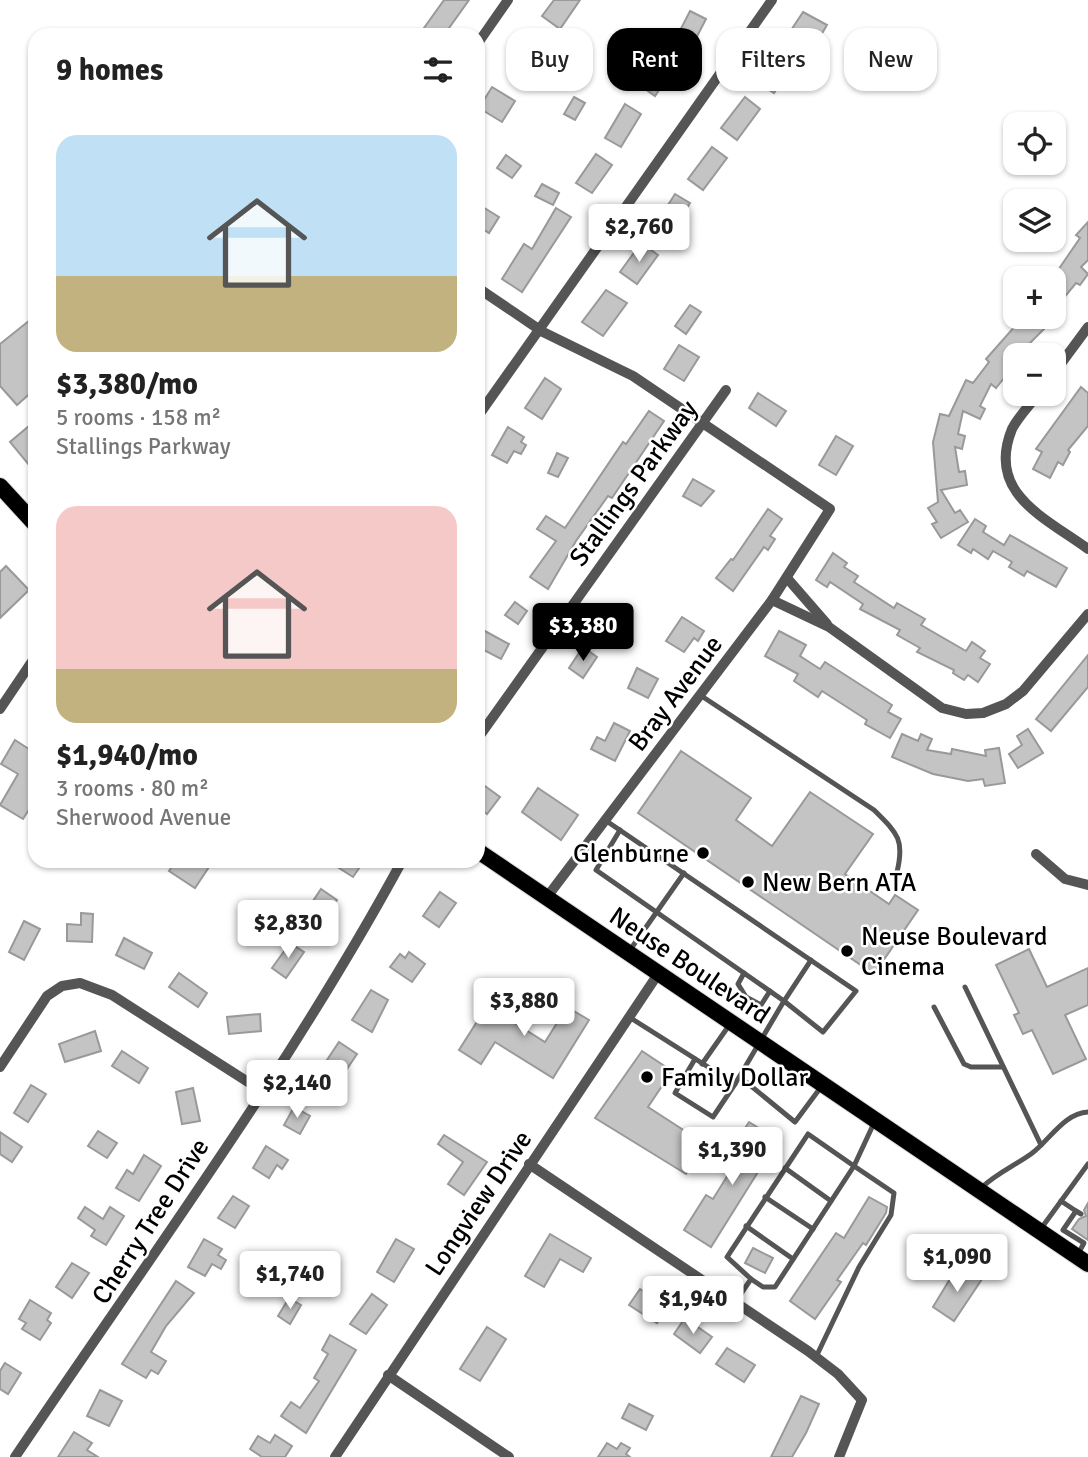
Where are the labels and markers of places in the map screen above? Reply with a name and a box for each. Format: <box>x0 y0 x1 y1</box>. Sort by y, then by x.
pin: $2,760 <box>582 204 696 264</box>
pin: $3,380 <box>526 604 640 663</box>
place label: Glenburne <box>573 838 689 870</box>
marker: Glenburne <box>695 845 711 861</box>
place label: New Bern ATA <box>762 867 917 899</box>
marker: New Bern ATA <box>740 874 756 890</box>
pin: $2,830 <box>231 900 345 960</box>
place label: Neuse Boulevard Cinema <box>861 921 1048 983</box>
marker: Neuse Boulevard Cinema <box>839 943 855 959</box>
pin: $3,880 <box>467 978 581 1038</box>
pin: $2,140 <box>240 1060 354 1120</box>
place label: Family Dollar <box>661 1062 808 1094</box>
marker: Family Dollar <box>639 1069 655 1085</box>
pin: $1,390 <box>675 1128 789 1187</box>
pin: $1,090 <box>900 1234 1014 1294</box>
pin: $1,740 <box>233 1252 347 1311</box>
pin: $1,940 <box>636 1276 750 1336</box>

